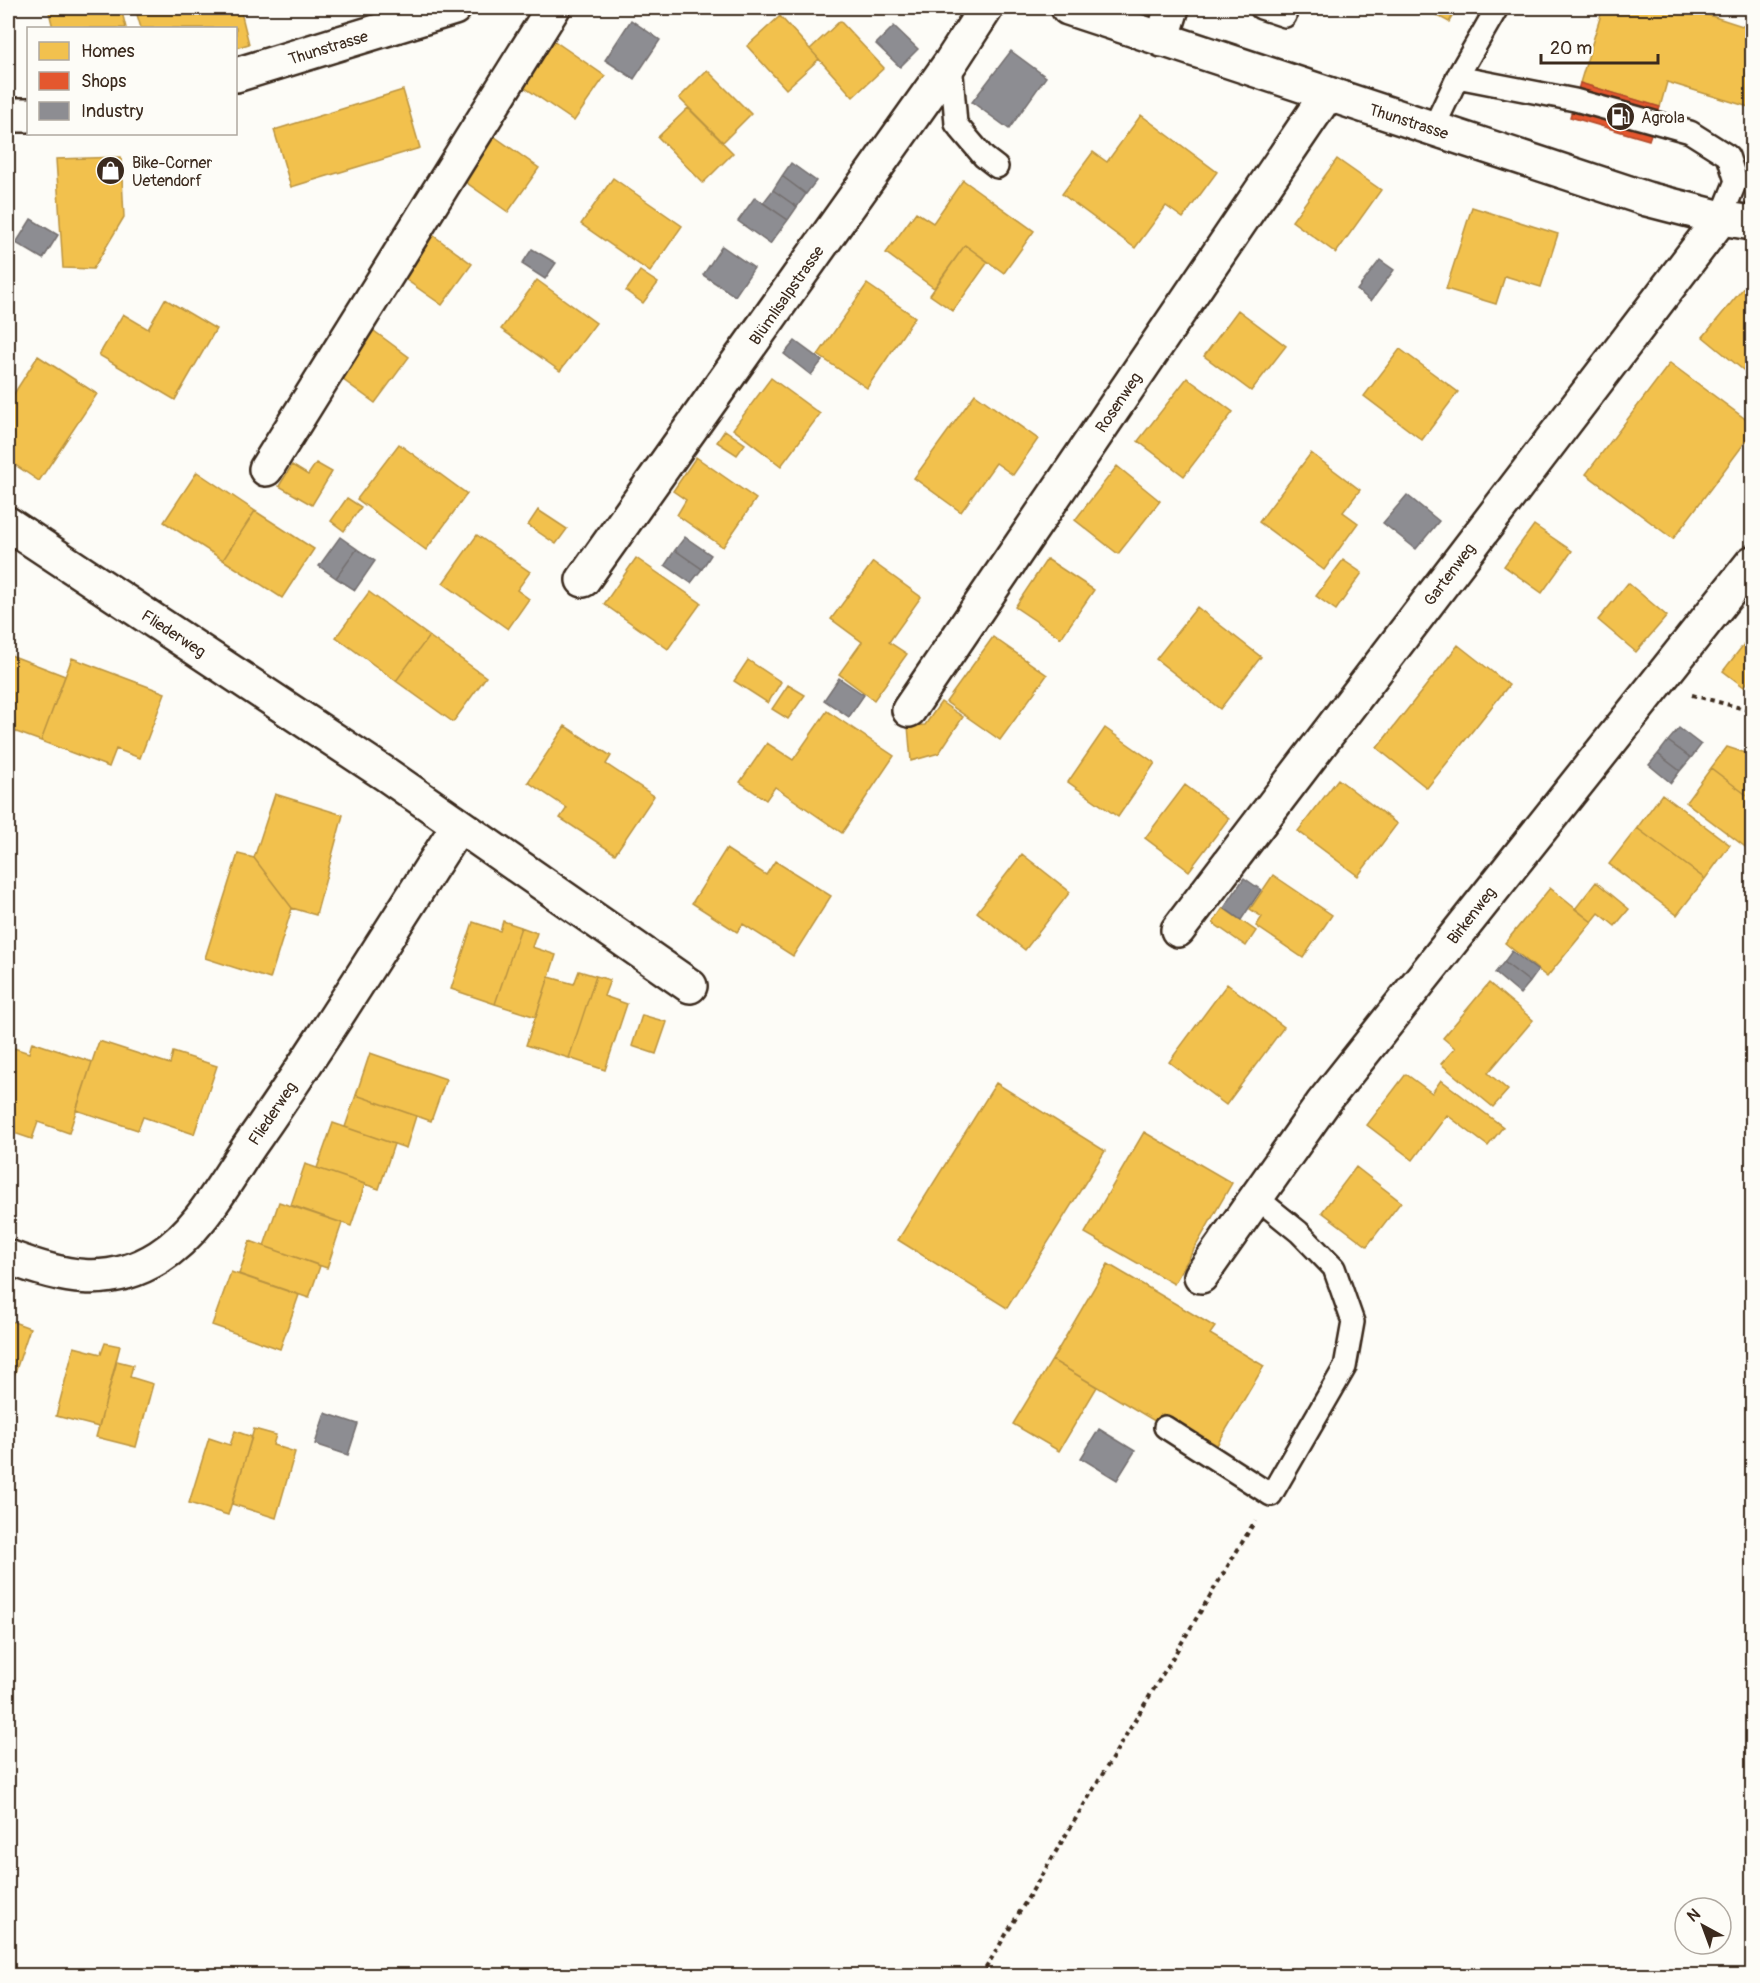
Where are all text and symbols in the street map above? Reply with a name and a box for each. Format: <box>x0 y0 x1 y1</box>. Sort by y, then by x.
street label: Thunstrasse <box>286 26 371 70</box>
legend <box>27 27 237 135</box>
scale bar <box>1541 27 1658 65</box>
text: 20 m <box>1550 37 1592 60</box>
text: Homes <box>81 40 134 63</box>
text: Shops <box>81 70 126 93</box>
text: Industry <box>81 100 144 123</box>
street label: Thunstrasse <box>1367 100 1451 144</box>
fuel station icon: Agrola <box>1604 101 1636 133</box>
place label: Agrola <box>1641 108 1685 128</box>
place label: Bike-Corner Uetendorf <box>132 153 212 191</box>
shop icon: Bike-Corner Uetendorf <box>95 155 127 187</box>
street label: Blümlisalpstrasse <box>745 242 829 349</box>
street label: Rosenweg <box>1091 369 1146 436</box>
street label: Gartenweg <box>1420 539 1480 610</box>
street label: Fliederweg <box>138 606 209 662</box>
street label: Birkenweg <box>1443 883 1500 948</box>
street label: Fliederweg <box>244 1078 301 1149</box>
north arrow <box>1673 1896 1733 1956</box>
text: N <box>1683 1904 1705 1927</box>

